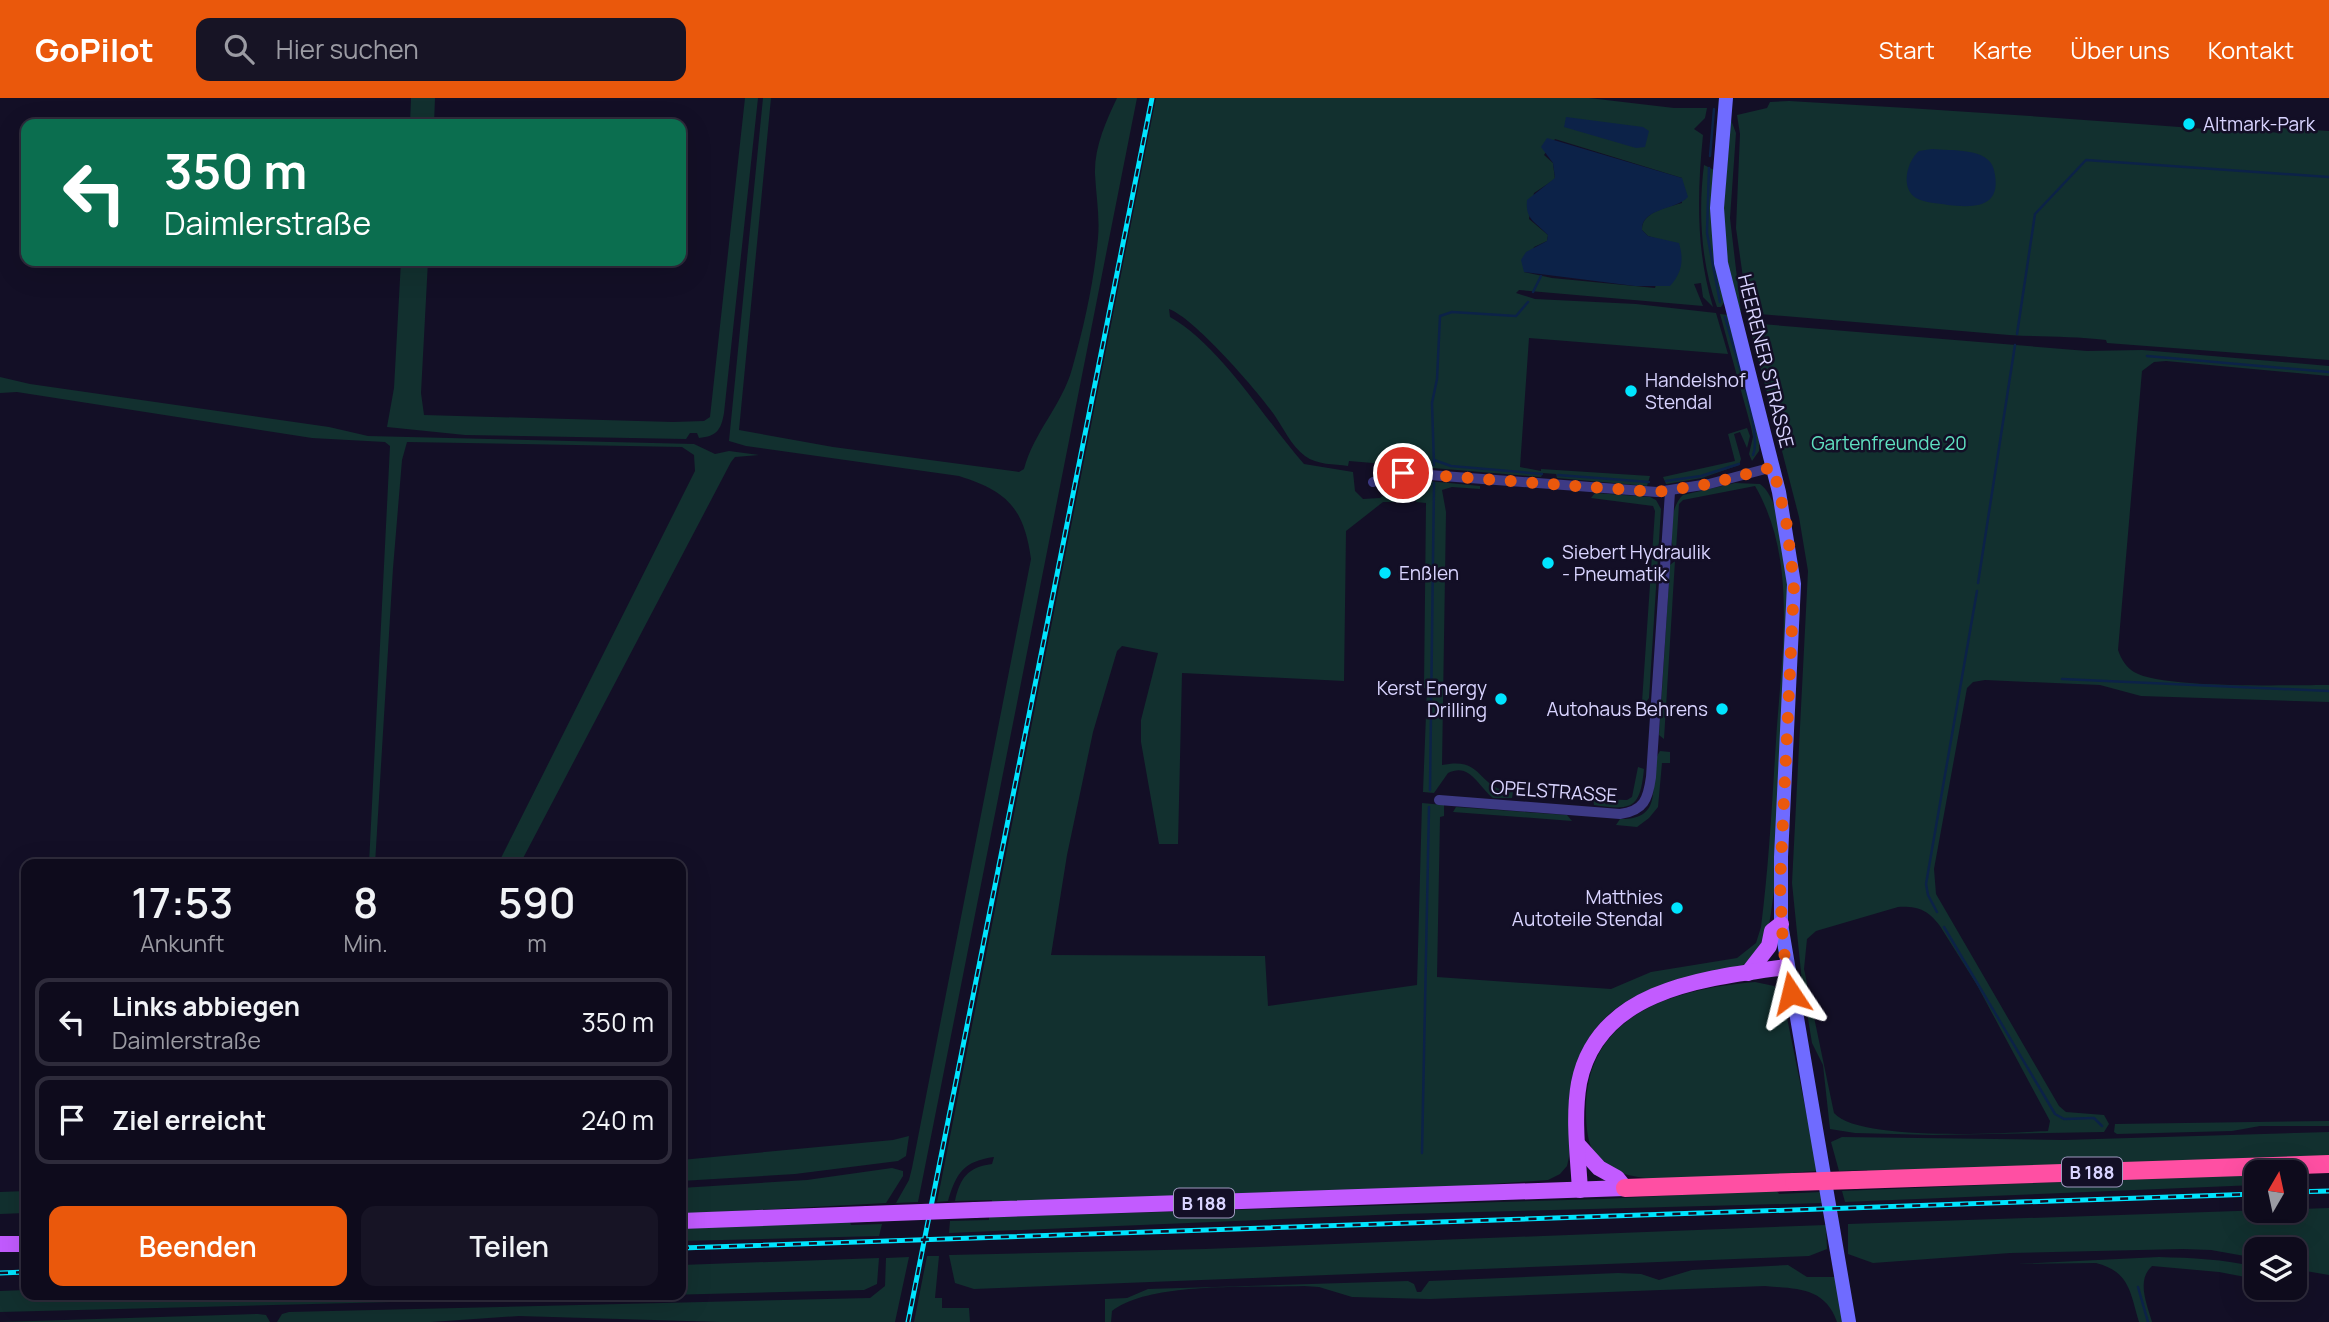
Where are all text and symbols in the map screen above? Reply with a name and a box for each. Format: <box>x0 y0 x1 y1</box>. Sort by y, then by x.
search box <box>196 18 686 81</box>
text: GoPilot <box>35 27 154 72</box>
icon: search <box>220 30 258 68</box>
text: Hier suchen <box>276 31 419 67</box>
text: Start <box>1879 33 1935 66</box>
text: Karte <box>1973 33 2032 66</box>
text: Über uns <box>2070 33 2170 66</box>
text: Kontakt <box>2208 33 2294 66</box>
place label: Altmark-Park <box>2203 111 2316 137</box>
marker: Altmark-Park <box>2181 116 2197 132</box>
text: 350 m <box>164 137 307 204</box>
icon: left <box>49 147 140 238</box>
text: Daimlerstraße <box>164 201 371 245</box>
street label: HEERENER STRASSE <box>1732 271 1800 451</box>
place label: Handelshof Stendal <box>1645 367 1746 415</box>
marker: Handelshof Stendal <box>1623 383 1639 399</box>
park label: Gartenfreunde 20 <box>1811 430 1967 456</box>
pin <box>1373 443 1433 503</box>
icon: arrive <box>1384 454 1422 492</box>
place label: Siebert Hydraulik - Pneumatik <box>1562 539 1711 587</box>
marker: Siebert Hydraulik - Pneumatik <box>1540 555 1556 571</box>
place label: Enßlen <box>1399 560 1459 586</box>
marker: Enßlen <box>1377 565 1393 581</box>
place label: Kerst Energy Drilling <box>1377 675 1487 723</box>
marker: Kerst Energy Drilling <box>1493 691 1509 707</box>
place label: Autohaus Behrens <box>1547 696 1708 722</box>
marker: Autohaus Behrens <box>1714 701 1730 717</box>
street label: OPELSTRASSE <box>1490 774 1618 808</box>
text: 17:53 <box>131 873 233 931</box>
text: 8 <box>353 873 378 931</box>
text: 590 <box>498 873 576 931</box>
place label: Matthies Autoteile Stendal <box>1512 884 1663 932</box>
marker: Matthies Autoteile Stendal <box>1669 900 1685 916</box>
text: Ankunft <box>140 927 224 959</box>
text: Min. <box>344 927 388 959</box>
text: m <box>527 927 547 959</box>
position arrow <box>1754 956 1828 1030</box>
text: Links abbiegen <box>112 988 300 1024</box>
icon: left <box>53 1003 91 1041</box>
text: 350 m <box>581 1004 654 1040</box>
text: Daimlerstraße <box>112 1024 261 1056</box>
icon: arrive <box>53 1101 91 1139</box>
text: Ziel erreicht <box>112 1102 266 1138</box>
text: 240 m <box>581 1102 654 1138</box>
road number: B 188 <box>2062 1157 2122 1186</box>
north arrow <box>2244 1160 2306 1223</box>
map controls <box>2244 1160 2307 1300</box>
road number: B 188 <box>1174 1188 1234 1218</box>
button: Beenden <box>49 1206 347 1286</box>
button: Teilen <box>361 1206 658 1286</box>
button: layers <box>2244 1237 2307 1300</box>

